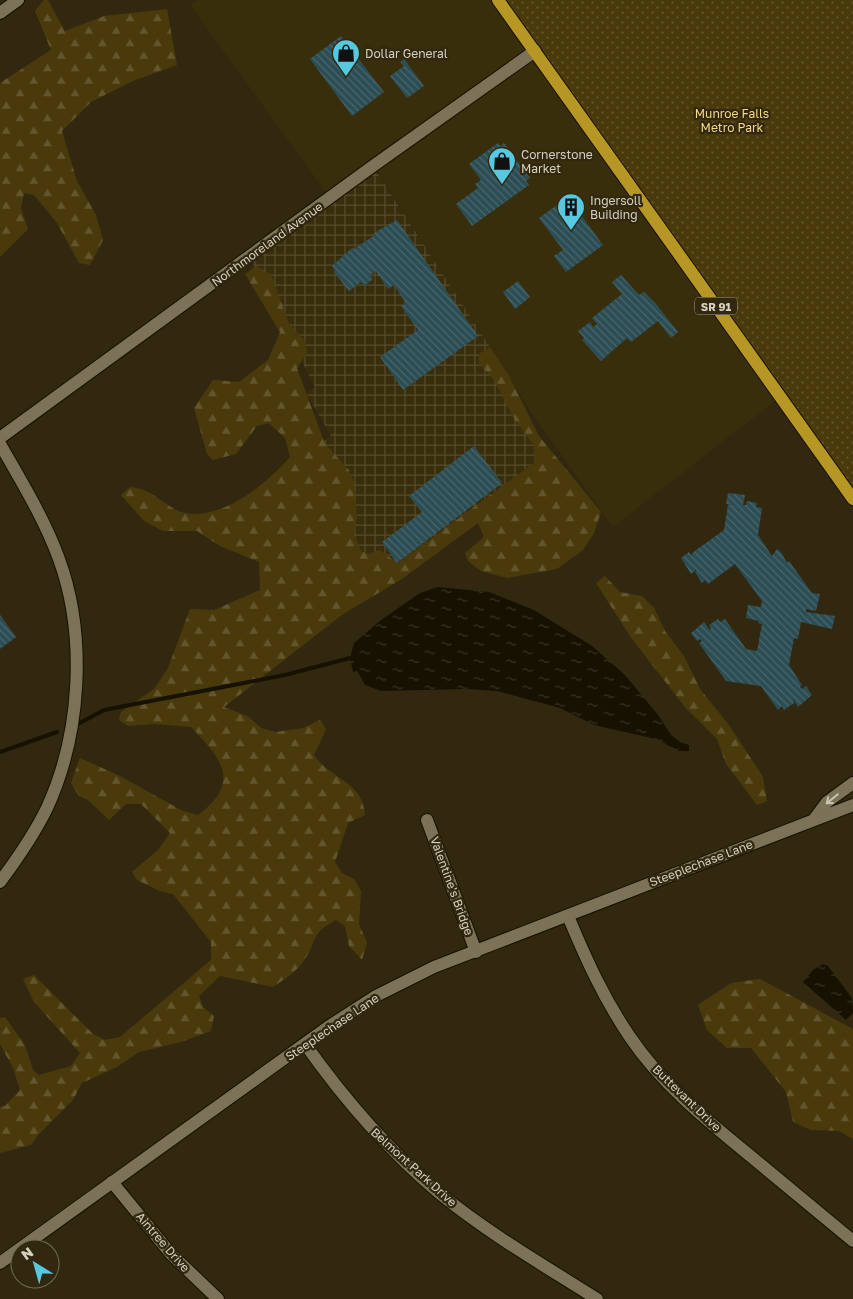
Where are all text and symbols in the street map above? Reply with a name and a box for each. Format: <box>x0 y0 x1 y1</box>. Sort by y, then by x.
shop icon: Dollar General <box>331 38 361 77</box>
place label: Dollar General <box>365 46 448 61</box>
park label: Munroe Falls Metro Park <box>695 106 769 135</box>
shop icon: Cornerstone Market <box>487 146 517 185</box>
place label: Cornerstone Market <box>521 147 593 176</box>
building icon: Ingersoll Building <box>556 192 586 231</box>
place label: Ingersoll Building <box>590 193 642 222</box>
street label: Northmoreland Avenue <box>209 199 325 289</box>
road number: SR 91 <box>695 298 737 314</box>
one-way arrow <box>826 793 839 804</box>
street label: Valentine's Bridge <box>427 835 477 937</box>
street label: Steeplechase Lane <box>647 836 755 890</box>
street label: Steeplechase Lane <box>282 990 382 1064</box>
street label: Buttevant Drive <box>650 1062 724 1134</box>
street label: Belmont Park Drive <box>368 1124 460 1210</box>
street label: Aintree Drive <box>133 1209 193 1275</box>
north arrow <box>10 1239 60 1289</box>
text: N <box>18 1243 36 1263</box>

